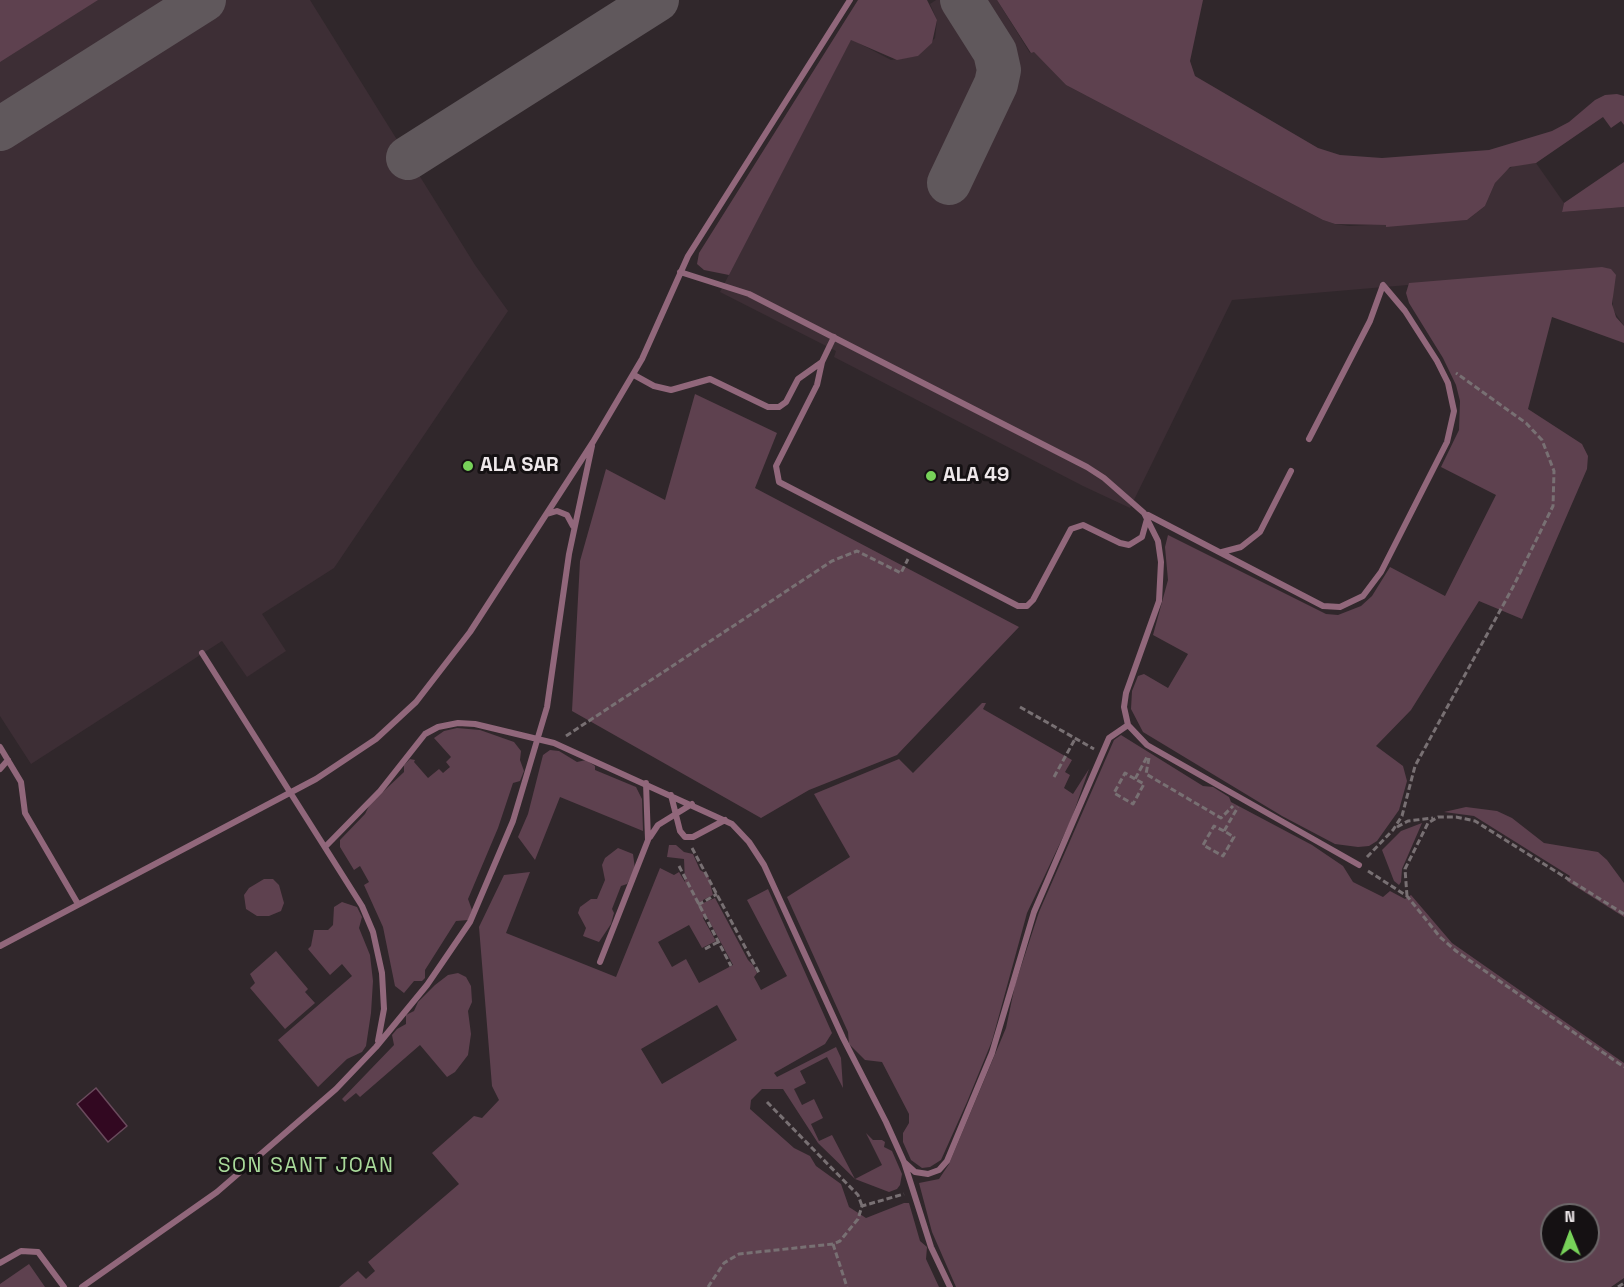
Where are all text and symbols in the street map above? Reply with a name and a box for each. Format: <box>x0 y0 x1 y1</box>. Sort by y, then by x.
place label: ALA SAR <box>480 454 559 478</box>
marker: ALA SAR <box>461 459 475 473</box>
place label: ALA 49 <box>943 464 1009 488</box>
marker: ALA 49 <box>924 469 938 483</box>
district label: SON SANT JOAN <box>218 1153 394 1179</box>
north arrow <box>1540 1203 1600 1263</box>
text: N <box>1564 1206 1575 1227</box>

